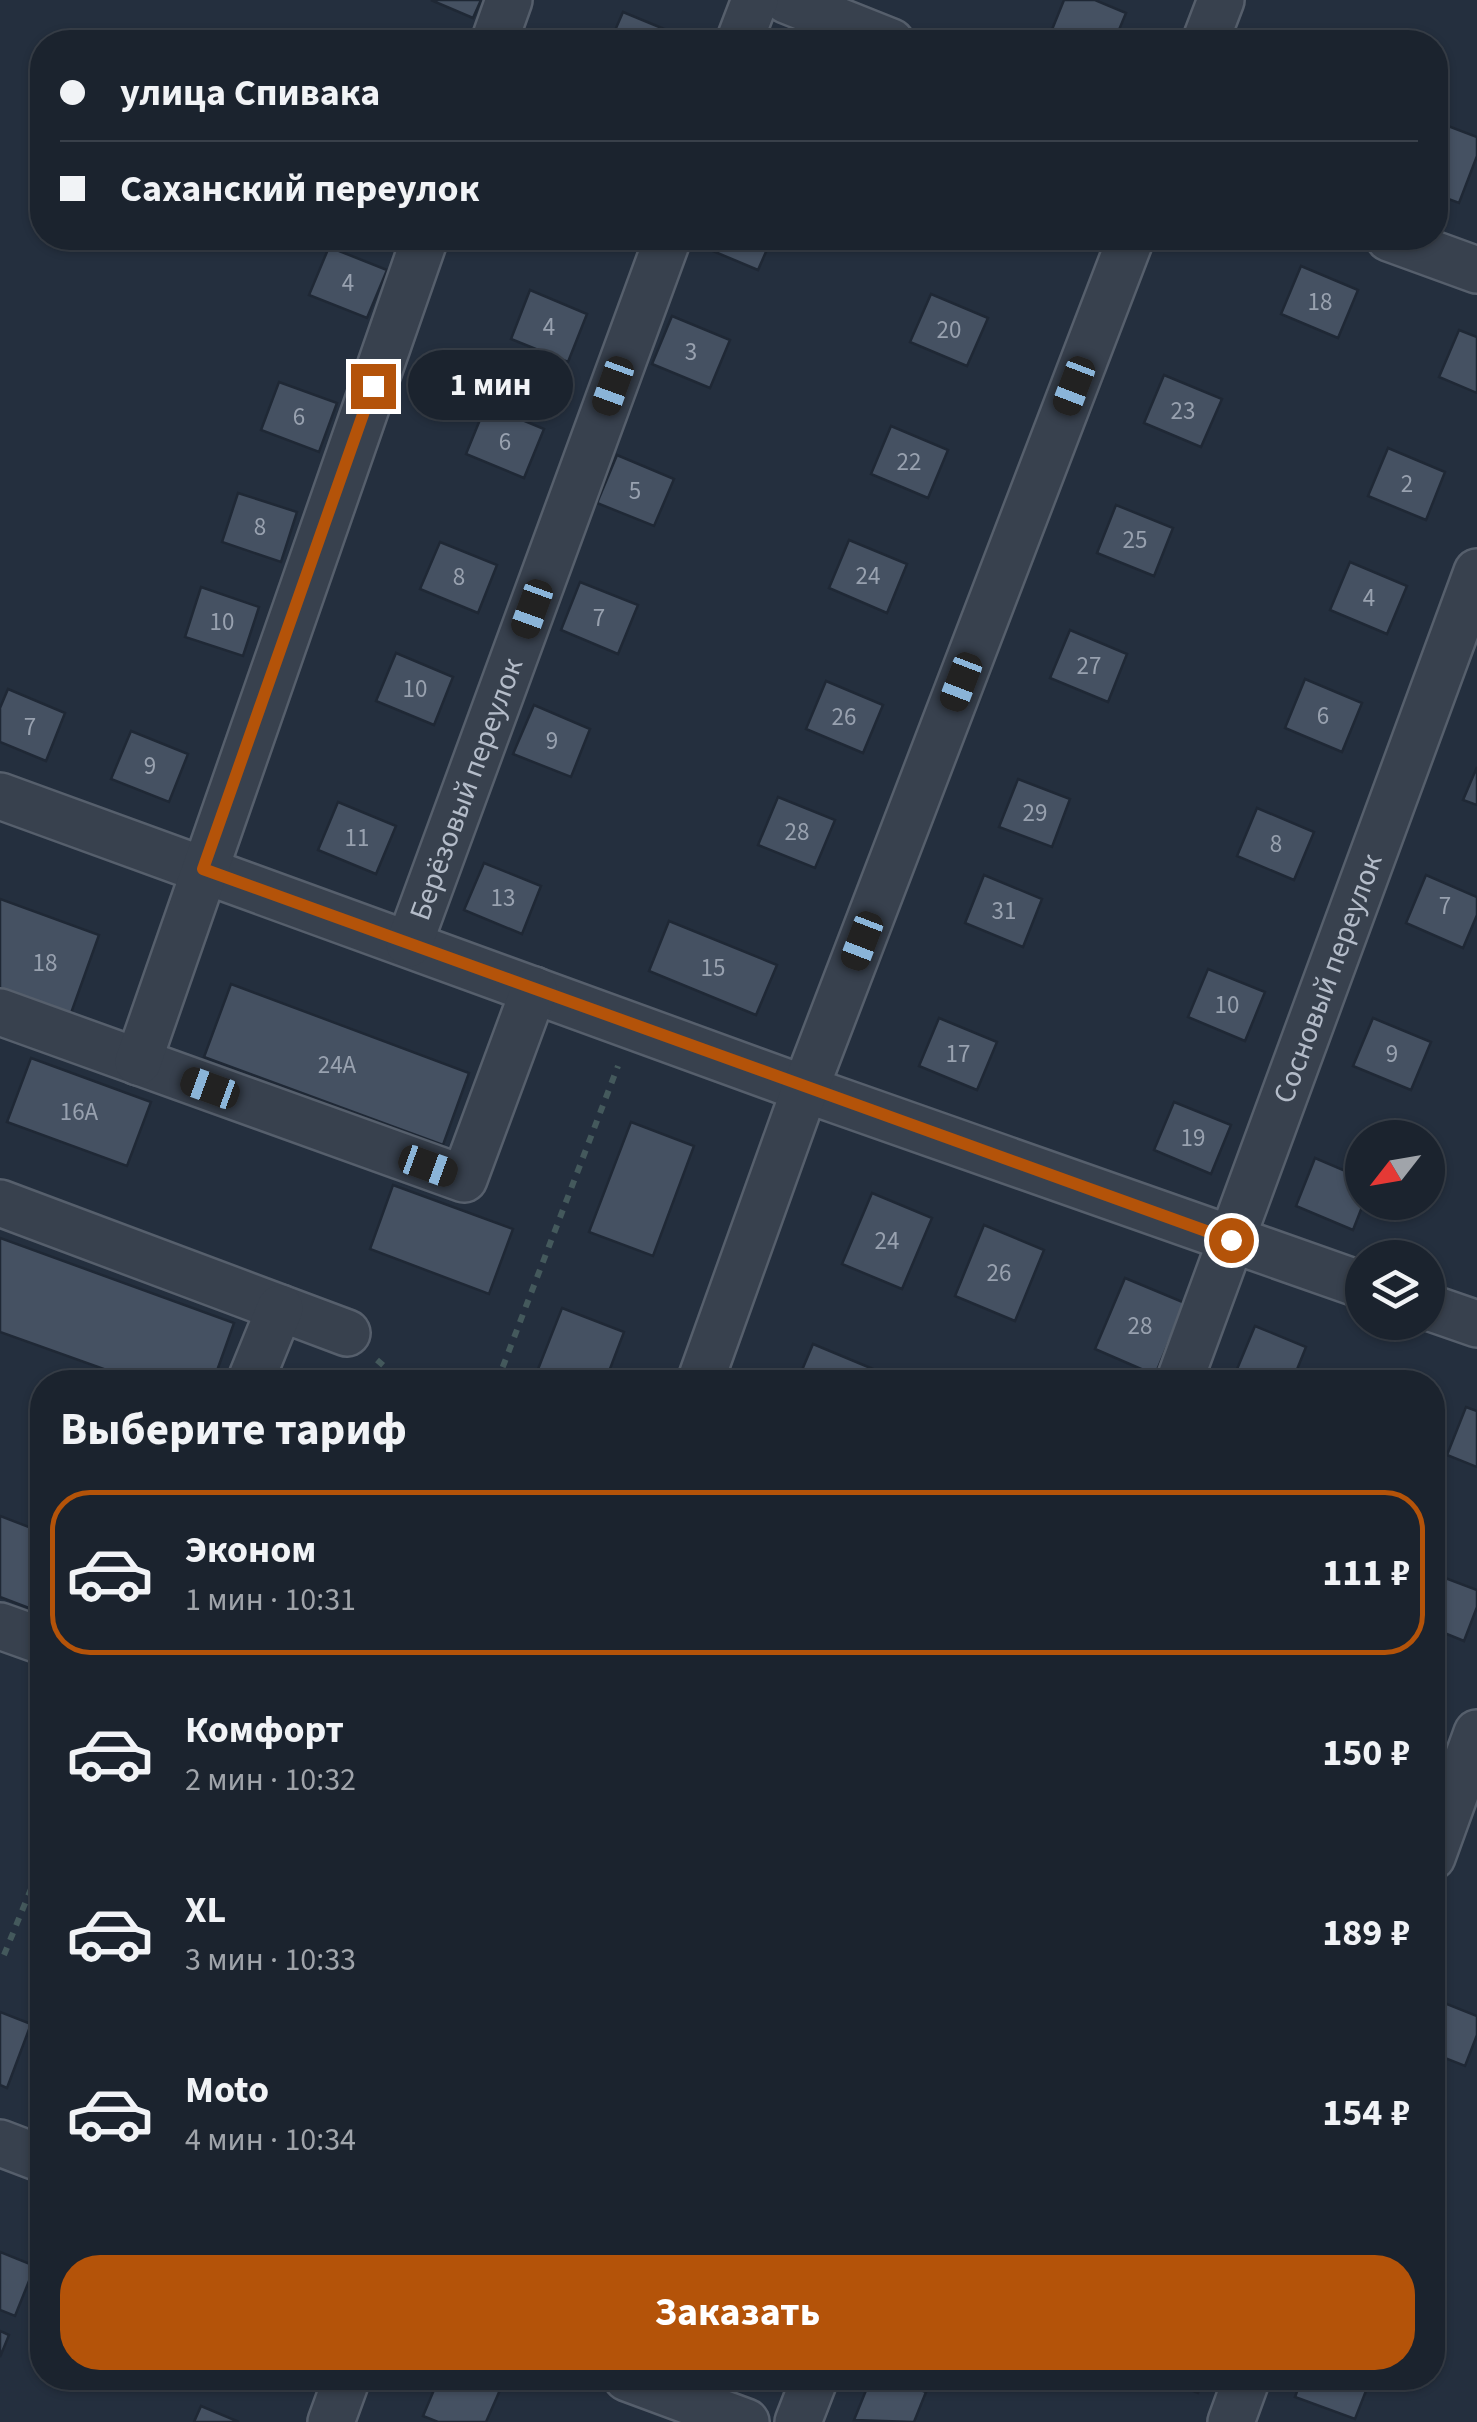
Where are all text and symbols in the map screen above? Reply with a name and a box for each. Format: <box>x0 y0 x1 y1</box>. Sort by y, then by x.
text: улица Спивака <box>120 66 380 120</box>
text: Саханский переулок <box>120 162 480 216</box>
house number: 4 <box>342 265 354 301</box>
house number: 18 <box>1308 284 1332 320</box>
house number: 4 <box>543 309 555 345</box>
house number: 20 <box>937 312 961 348</box>
house number: 3 <box>685 334 697 370</box>
callout: 1 мин <box>408 351 573 421</box>
car <box>589 353 637 419</box>
car <box>1049 353 1099 419</box>
text: 1 мин <box>450 362 531 408</box>
route end <box>351 364 396 409</box>
house number: 23 <box>1171 393 1195 429</box>
house number: 6 <box>293 399 305 435</box>
house number: 6 <box>499 424 511 460</box>
house number: 22 <box>897 444 921 480</box>
house number: 2 <box>1401 466 1413 502</box>
house number: 5 <box>629 473 641 509</box>
house number: 8 <box>254 509 266 545</box>
house number: 25 <box>1123 522 1147 558</box>
house number: 24 <box>856 558 880 594</box>
house number: 8 <box>453 559 465 595</box>
car <box>508 576 556 642</box>
house number: 4 <box>1363 580 1375 616</box>
house number: 7 <box>593 600 605 636</box>
house number: 10 <box>210 604 234 640</box>
house number: 27 <box>1077 648 1101 684</box>
car <box>936 649 986 715</box>
street label: Берёзовый переулок <box>398 652 534 926</box>
house number: 10 <box>403 671 427 707</box>
house number: 6 <box>1317 698 1329 734</box>
house number: 26 <box>832 699 856 735</box>
house number: 7 <box>24 709 36 745</box>
house number: 9 <box>546 723 558 759</box>
house number: 9 <box>144 748 156 784</box>
house number: 29 <box>1023 795 1047 831</box>
house number: 28 <box>785 814 809 850</box>
house number: 11 <box>345 820 369 856</box>
house number: 8 <box>1270 826 1282 862</box>
street label: Сосновый переулок <box>1262 848 1393 1109</box>
house number: 13 <box>491 880 515 916</box>
house number: 7 <box>1439 888 1451 924</box>
house number: 31 <box>992 893 1016 929</box>
car <box>837 908 887 974</box>
house number: 18 <box>33 945 57 981</box>
house number: 15 <box>701 950 725 986</box>
house number: 10 <box>1215 987 1239 1023</box>
house number: 17 <box>946 1036 970 1072</box>
house number: 9 <box>1386 1036 1398 1072</box>
house number: 24А <box>318 1047 357 1083</box>
car <box>177 1064 243 1112</box>
house number: 16А <box>60 1094 99 1130</box>
house number: 19 <box>1181 1120 1205 1156</box>
north arrow <box>1345 1120 1445 1220</box>
map controls <box>1345 1120 1445 1340</box>
car <box>395 1142 461 1190</box>
route start <box>1209 1218 1254 1263</box>
house number: 24 <box>875 1223 899 1259</box>
button: layers <box>1345 1240 1445 1340</box>
house number: 26 <box>987 1255 1011 1291</box>
house number: 28 <box>1128 1308 1152 1344</box>
text: Выберите тариф <box>60 1398 407 1462</box>
text: Эконом <box>185 1523 316 1577</box>
icon: car <box>65 1528 155 1618</box>
text: 111 ₽ <box>1322 1546 1410 1600</box>
text: 1 мин · 10:31 <box>185 1577 356 1623</box>
text: Комфорт <box>185 1703 344 1757</box>
icon: car <box>65 1708 155 1798</box>
text: 150 ₽ <box>1322 1726 1410 1780</box>
text: 2 мин · 10:32 <box>185 1757 356 1803</box>
text: XL <box>185 1883 226 1937</box>
icon: car <box>65 1888 155 1978</box>
text: 189 ₽ <box>1322 1906 1410 1960</box>
text: 3 мин · 10:33 <box>185 1937 356 1983</box>
text: Moto <box>185 2063 269 2117</box>
icon: car <box>65 2068 155 2158</box>
text: 154 ₽ <box>1322 2086 1410 2140</box>
text: 4 мин · 10:34 <box>185 2117 356 2163</box>
button: Заказать <box>60 2255 1415 2370</box>

